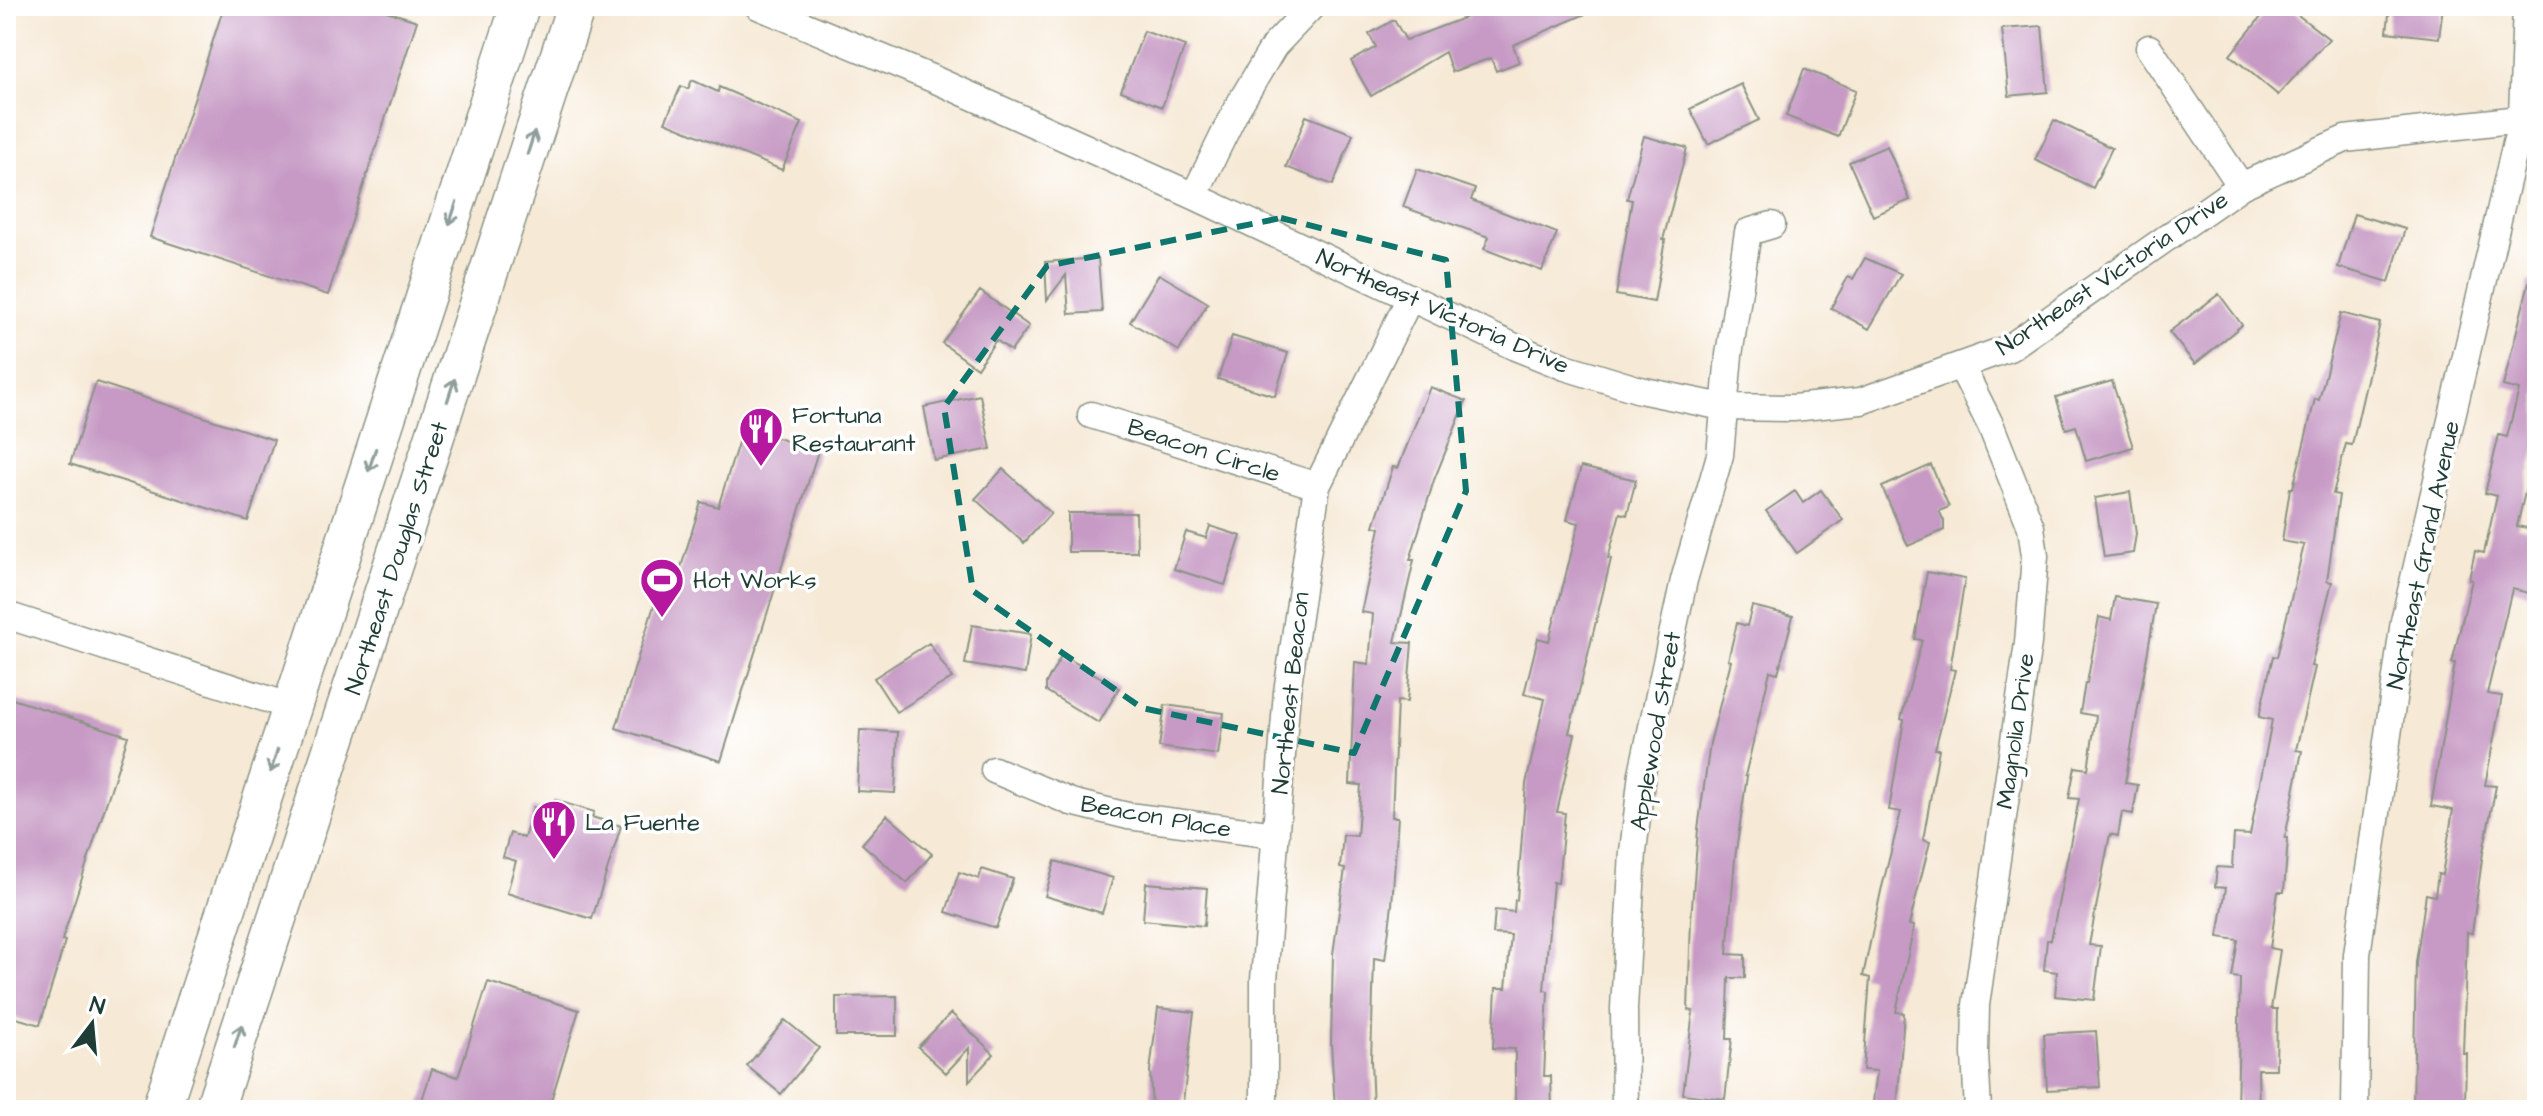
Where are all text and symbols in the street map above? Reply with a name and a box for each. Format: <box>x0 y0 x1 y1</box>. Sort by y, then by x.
one-way arrow <box>525 130 540 155</box>
street label: Northeast Victoria Drive <box>1990 183 2235 364</box>
one-way arrow <box>444 201 459 226</box>
street label: Northeast Victoria Drive <box>1311 241 1574 383</box>
one-way arrow <box>444 378 459 403</box>
place label: Fortuna Restaurant <box>792 399 916 461</box>
restaurant icon: Fortuna Restaurant <box>737 405 785 468</box>
street label: Beacon Circle <box>1123 410 1284 492</box>
street label: Northeast Douglas Street <box>337 417 458 700</box>
street label: Northeast Grand Avenue <box>2379 418 2469 693</box>
one-way arrow <box>364 447 379 473</box>
sports icon: Hot Works <box>638 556 686 619</box>
place label: Hot Works <box>693 564 816 598</box>
street label: Northeast Beacon <box>1263 590 1319 796</box>
street label: Applewood Street <box>1622 629 1690 833</box>
street label: Magnolia Drive <box>1988 651 2045 811</box>
one-way arrow <box>266 748 281 773</box>
street label: Beacon Place <box>1078 787 1234 847</box>
restaurant icon: La Fuente <box>530 798 578 861</box>
place label: La Fuente <box>585 806 700 840</box>
north arrow <box>52 984 132 1064</box>
text: N <box>86 989 108 1023</box>
one-way arrow <box>232 1024 247 1049</box>

